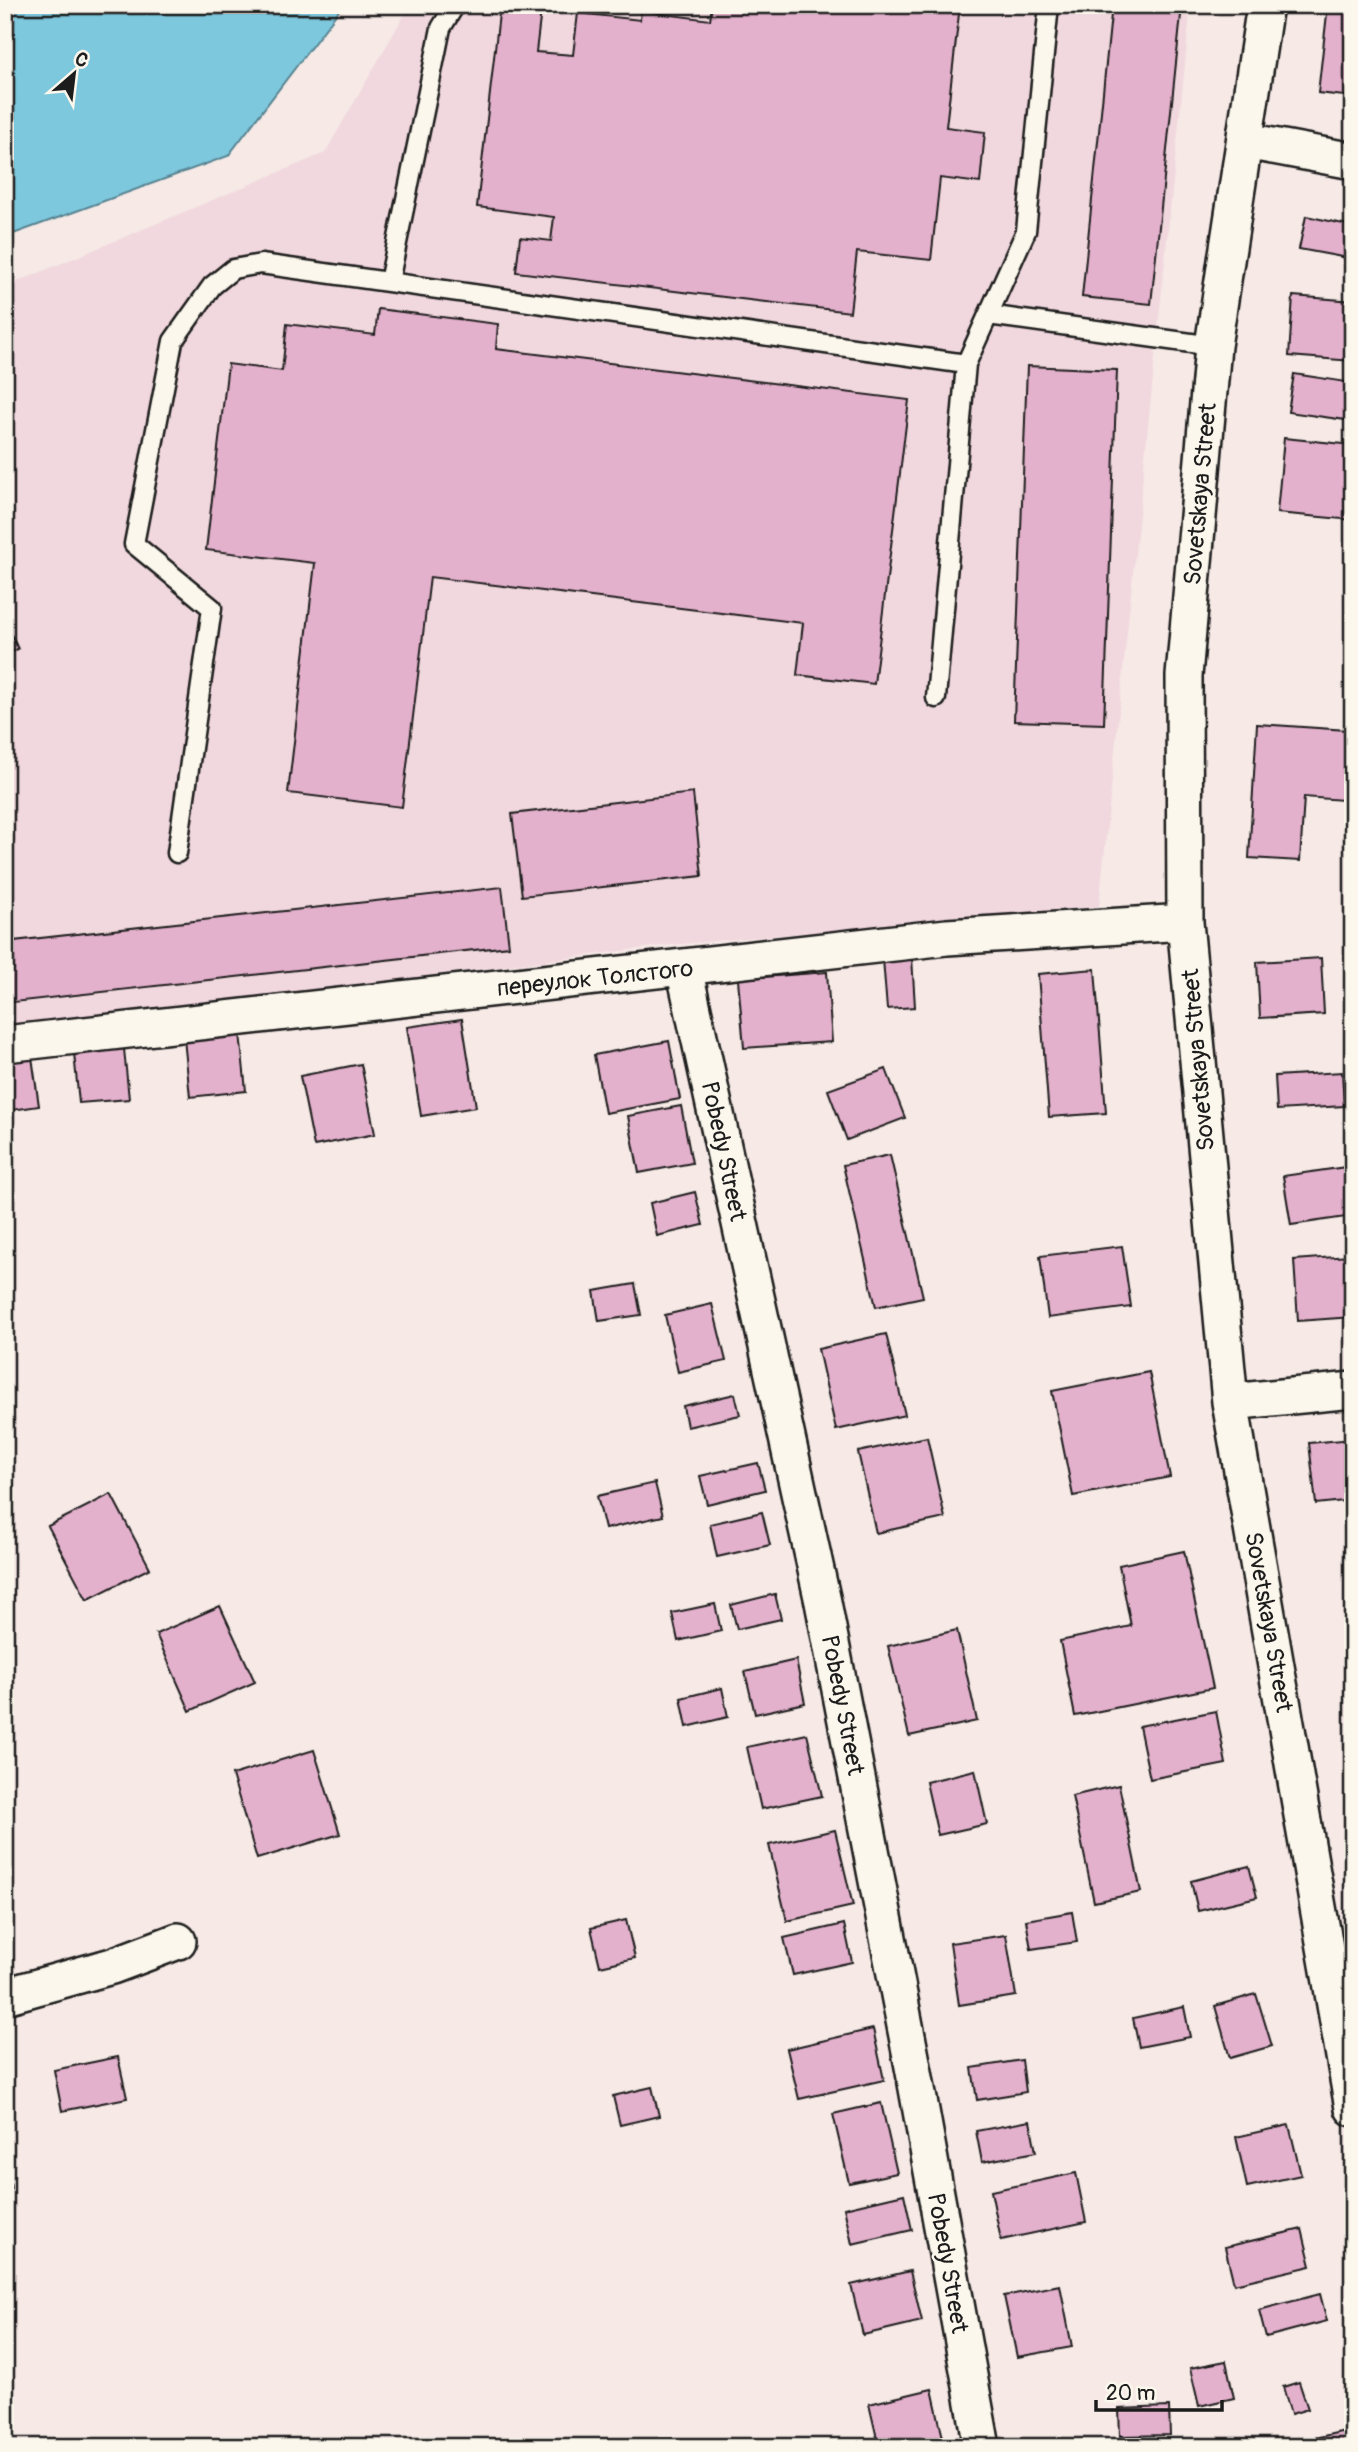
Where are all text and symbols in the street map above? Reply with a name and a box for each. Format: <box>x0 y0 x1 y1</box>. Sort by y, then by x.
north arrow <box>38 38 108 108</box>
text: С <box>71 47 93 73</box>
street label: Sovetskaya Street <box>1178 401 1223 586</box>
street label: переулок Толстого <box>496 954 695 1003</box>
street label: Sovetskaya Street <box>1176 967 1221 1152</box>
street label: Pobedy Street <box>695 1079 753 1224</box>
street label: Sovetskaya Street <box>1238 1530 1299 1715</box>
street label: Pobedy Street <box>815 1633 870 1778</box>
street label: Pobedy Street <box>921 2191 974 2336</box>
scale bar <box>1096 2368 1222 2412</box>
text: 20 m <box>1106 2380 1155 2407</box>

